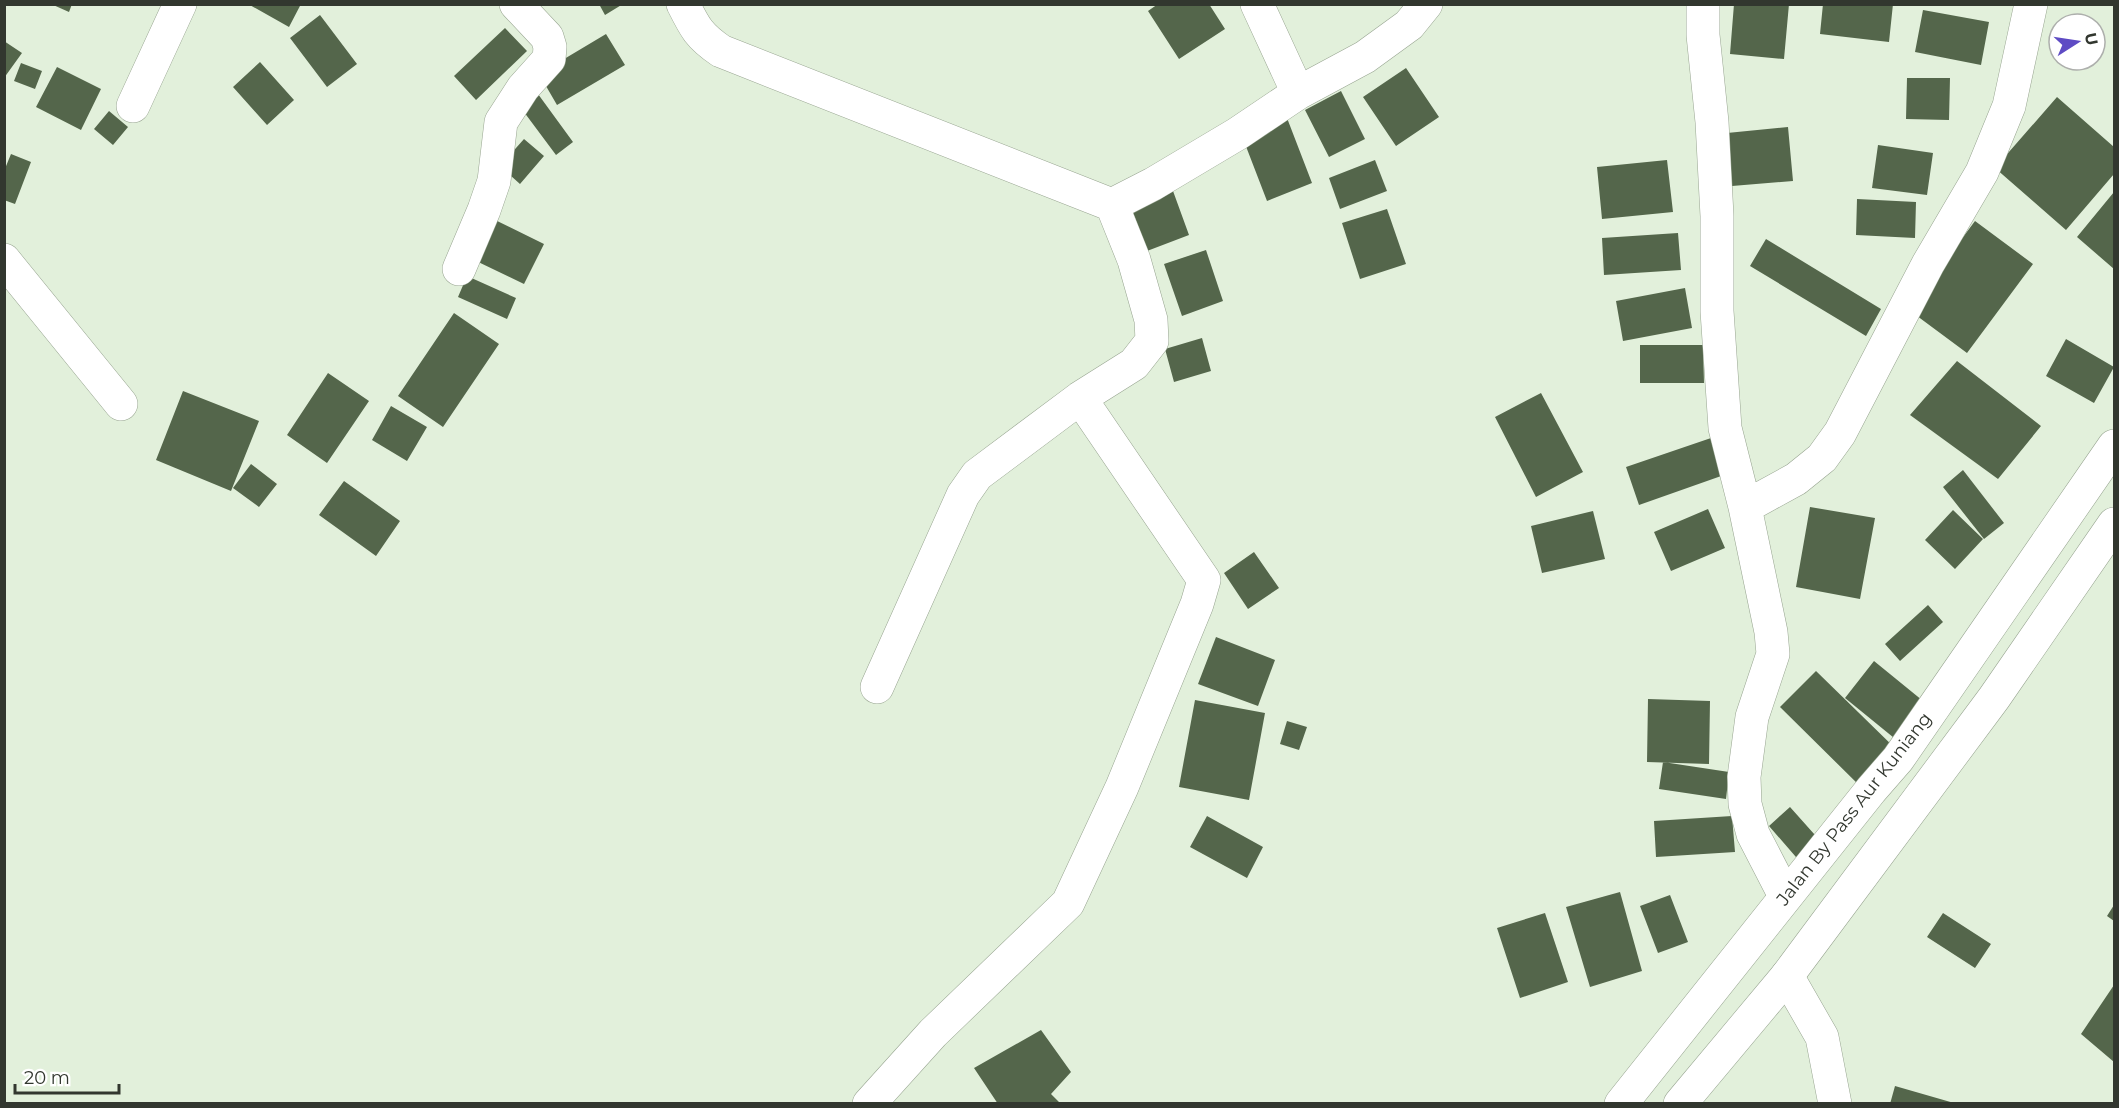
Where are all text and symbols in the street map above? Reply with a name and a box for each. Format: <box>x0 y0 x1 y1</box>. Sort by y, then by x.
north arrow <box>2047 12 2107 72</box>
text: U <box>2081 31 2102 47</box>
street label: Jalan By Pass Aur Kuniang <box>1771 708 1936 911</box>
scale bar <box>15 1057 118 1095</box>
text: 20 m <box>24 1067 70 1089</box>

